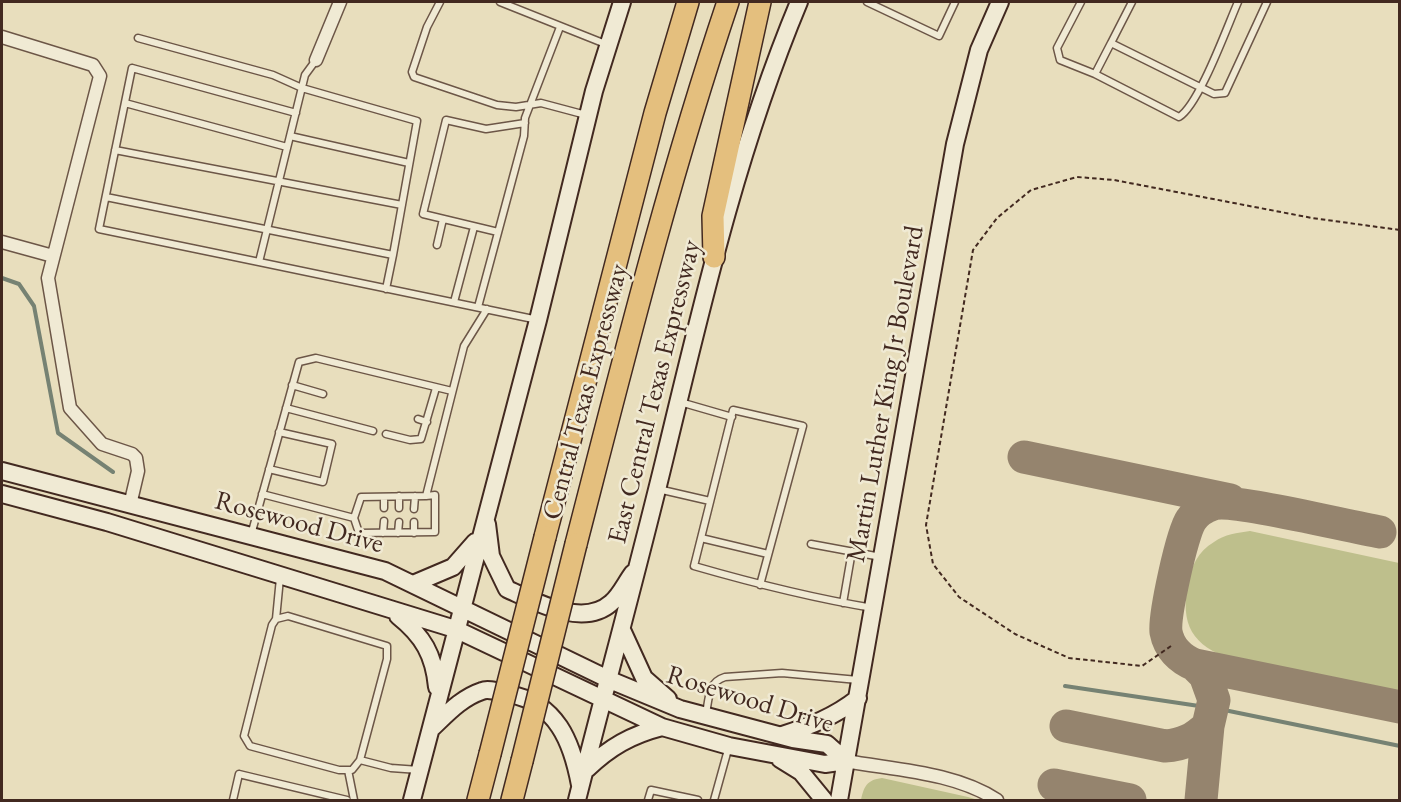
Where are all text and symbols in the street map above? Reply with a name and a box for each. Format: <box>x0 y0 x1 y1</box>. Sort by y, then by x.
street label: Martin Luther King Jr Boulevard <box>840 223 932 565</box>
street label: East Central Texas Expressway <box>602 237 708 547</box>
street label: Central Texas Expressway <box>536 260 636 524</box>
street label: Rosewood Drive <box>211 485 387 561</box>
street label: Rosewood Drive <box>662 659 838 741</box>

